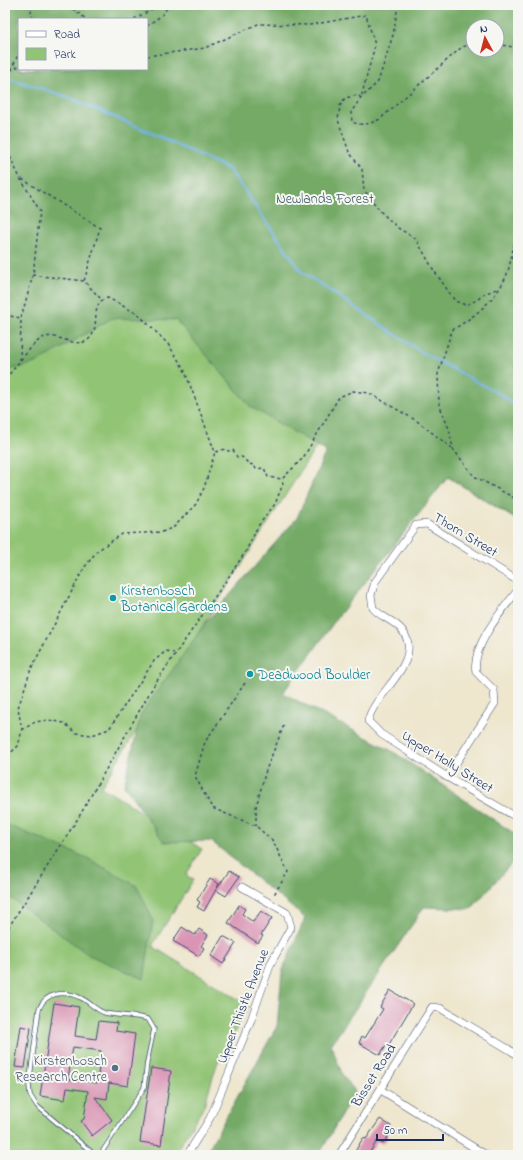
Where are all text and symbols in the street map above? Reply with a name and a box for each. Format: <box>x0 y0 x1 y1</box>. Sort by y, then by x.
legend <box>18 18 148 70</box>
north arrow <box>465 18 505 58</box>
text: N <box>479 21 489 37</box>
text: Road <box>54 26 80 44</box>
text: Park <box>54 46 76 64</box>
park label: Newlands Forest <box>276 189 374 210</box>
street label: Thorn Street <box>429 508 502 563</box>
place label: Kirstenbosch Botanical Gardens <box>120 581 228 618</box>
marker: Kirstenbosch Botanical Gardens <box>108 593 118 603</box>
place label: Deadwood Boulder <box>257 665 371 686</box>
marker: Deadwood Boulder <box>245 669 255 679</box>
street label: Upper Holly Street <box>397 726 497 800</box>
street label: Upper Thistle Avenue <box>212 946 275 1067</box>
street label: Bisset Road <box>346 1040 402 1112</box>
place label: Kirstenbosch Research Centre <box>15 1051 108 1088</box>
marker: Kirstenbosch Research Centre <box>110 1063 120 1073</box>
scale bar <box>377 1116 443 1142</box>
text: 50 m <box>383 1122 407 1140</box>

